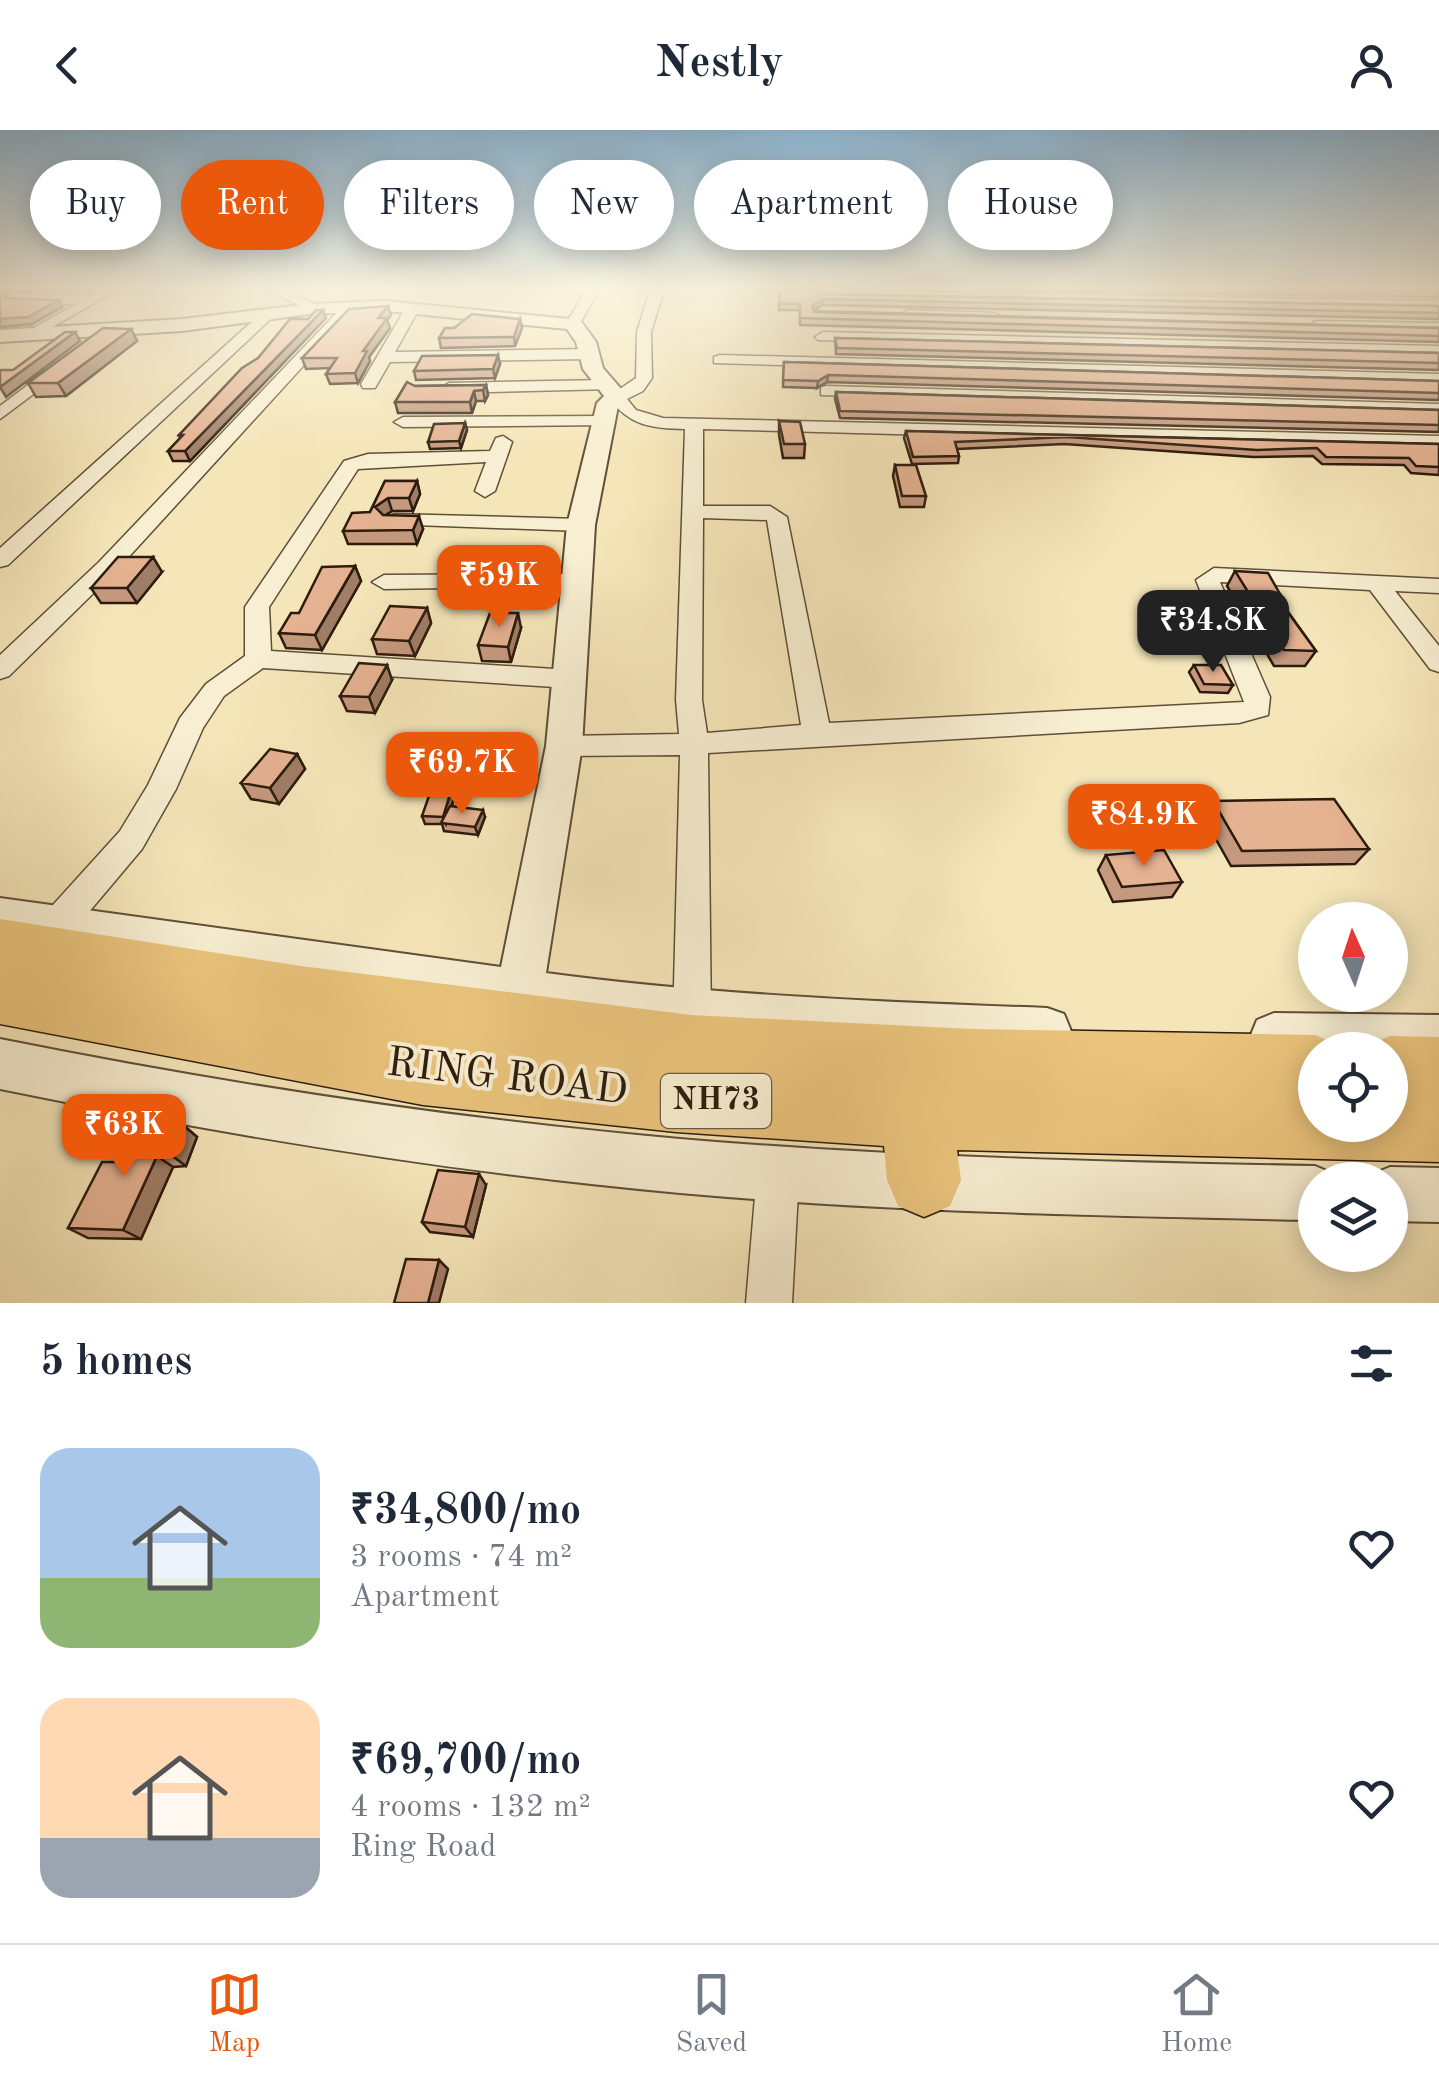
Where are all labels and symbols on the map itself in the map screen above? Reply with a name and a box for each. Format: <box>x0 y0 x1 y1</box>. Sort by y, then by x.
pin: ₹59K <box>440 545 558 630</box>
pin: ₹34.8K <box>1132 590 1294 675</box>
pin: ₹69.7K <box>381 732 543 817</box>
pin: ₹84.9K <box>1063 784 1225 869</box>
north arrow <box>1298 902 1408 1012</box>
street label: RING ROAD <box>384 1042 630 1114</box>
road number: NH73 <box>661 1074 771 1128</box>
pin: ₹63K <box>65 1094 183 1179</box>

